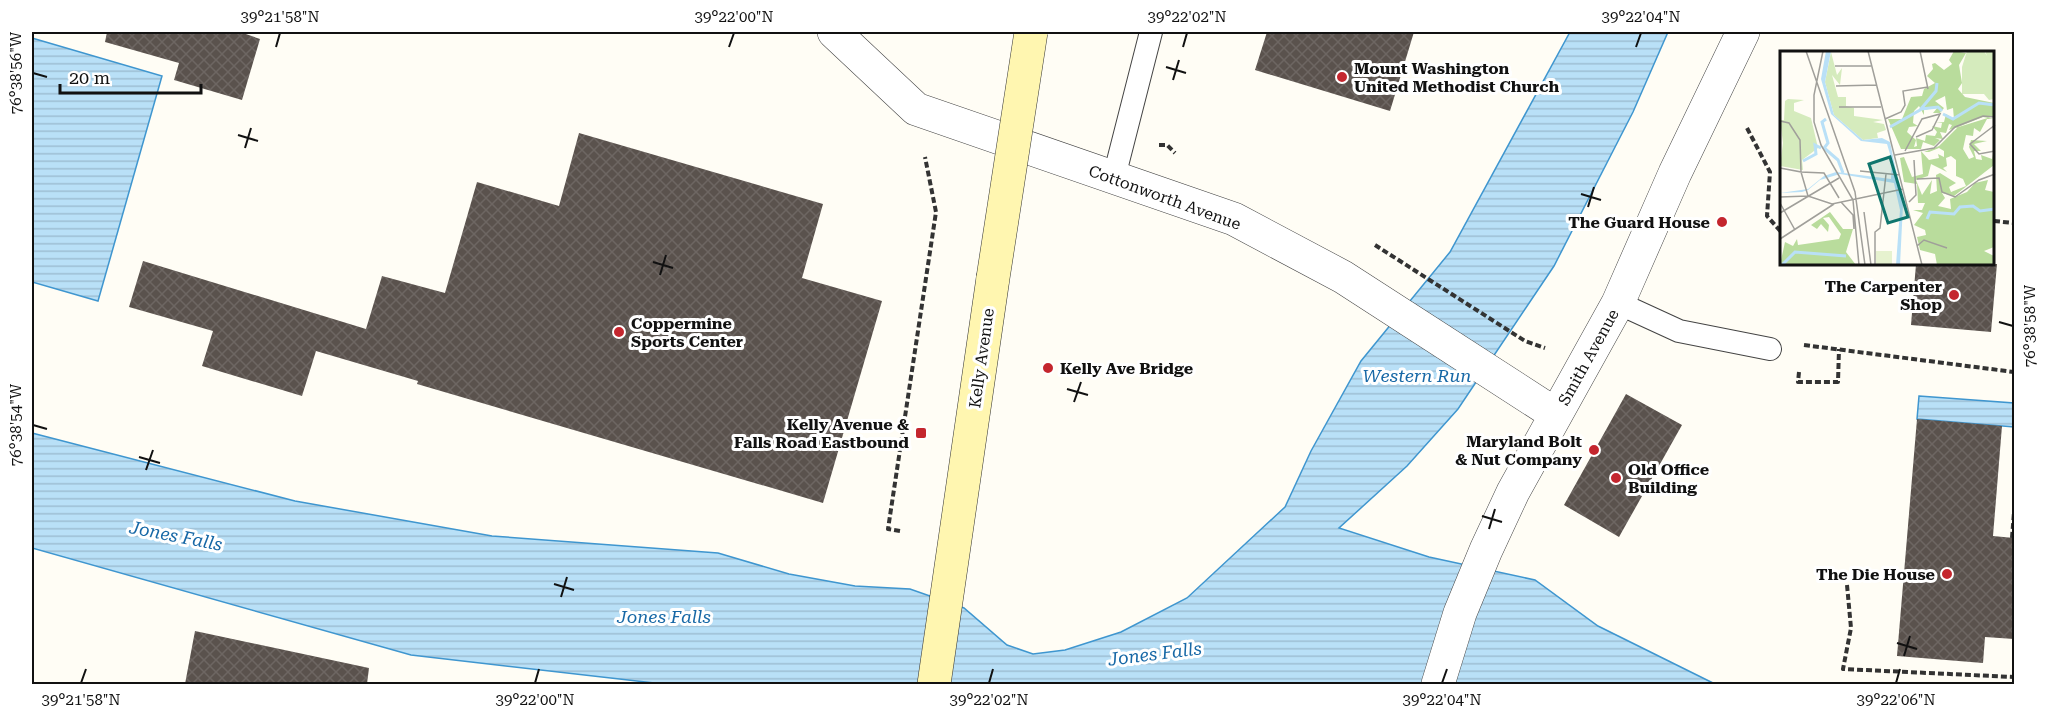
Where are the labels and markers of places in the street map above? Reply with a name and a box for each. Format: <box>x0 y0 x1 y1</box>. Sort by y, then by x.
place label: Mount Washington United Methodist Church <box>1354 59 1559 96</box>
marker: Mount Washington United Methodist Church <box>1335 70 1349 84</box>
place label: The Guard House <box>1568 213 1710 232</box>
marker: The Guard House <box>1715 215 1729 229</box>
place label: The Carpenter Shop <box>1824 277 1942 314</box>
marker: The Carpenter Shop <box>1947 288 1961 302</box>
place label: Coppermine Sports Center <box>631 314 743 351</box>
marker: Coppermine Sports Center <box>612 325 626 339</box>
place label: Kelly Ave Bridge <box>1060 359 1193 378</box>
marker: Kelly Ave Bridge <box>1041 361 1055 375</box>
place label: Kelly Avenue & Falls Road Eastbound <box>734 415 909 452</box>
marker: Kelly Avenue & Falls Road Eastbound <box>914 426 928 440</box>
place label: Maryland Bolt & Nut Company <box>1455 432 1582 469</box>
marker: Maryland Bolt & Nut Company <box>1587 443 1601 457</box>
place label: Old Office Building <box>1628 460 1709 497</box>
marker: Old Office Building <box>1609 471 1623 485</box>
place label: The Die House <box>1816 565 1935 584</box>
marker: The Die House <box>1940 567 1954 581</box>

